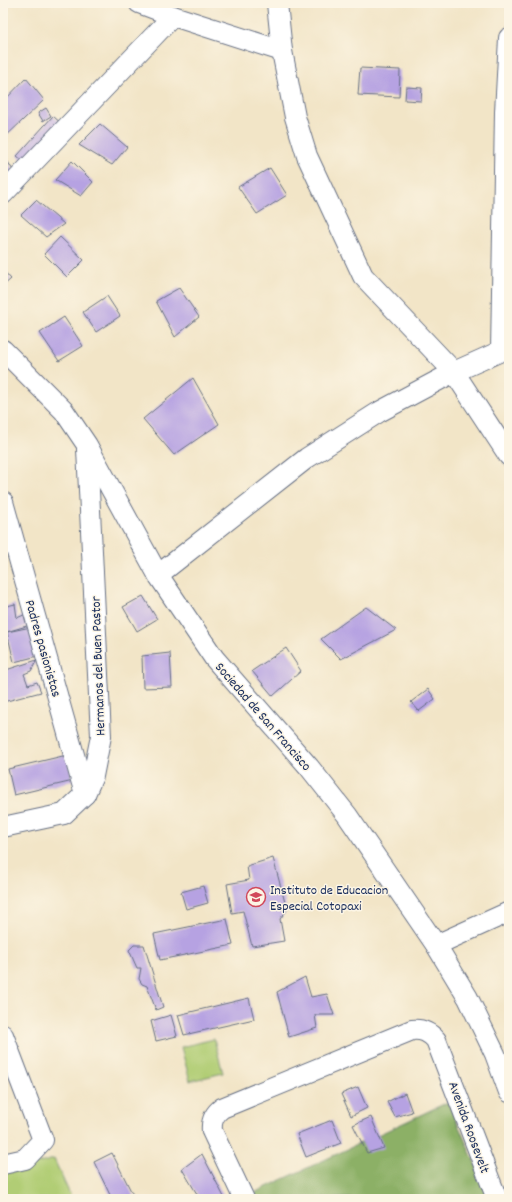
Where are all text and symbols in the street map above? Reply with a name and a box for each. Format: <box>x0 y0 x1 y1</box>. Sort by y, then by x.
street label: Hermanos del Buen Pastor <box>87 595 111 736</box>
street label: Padres pasionistas <box>19 598 66 700</box>
street label: Sociedad de San Francisco <box>210 659 315 776</box>
place label: Instituto de Educacion Especial Cotopaxi <box>270 881 388 917</box>
school or university icon: Instituto de Educacion Especial Cotopaxi <box>245 886 267 908</box>
street label: Avenida Roosevelt <box>442 1079 494 1177</box>

